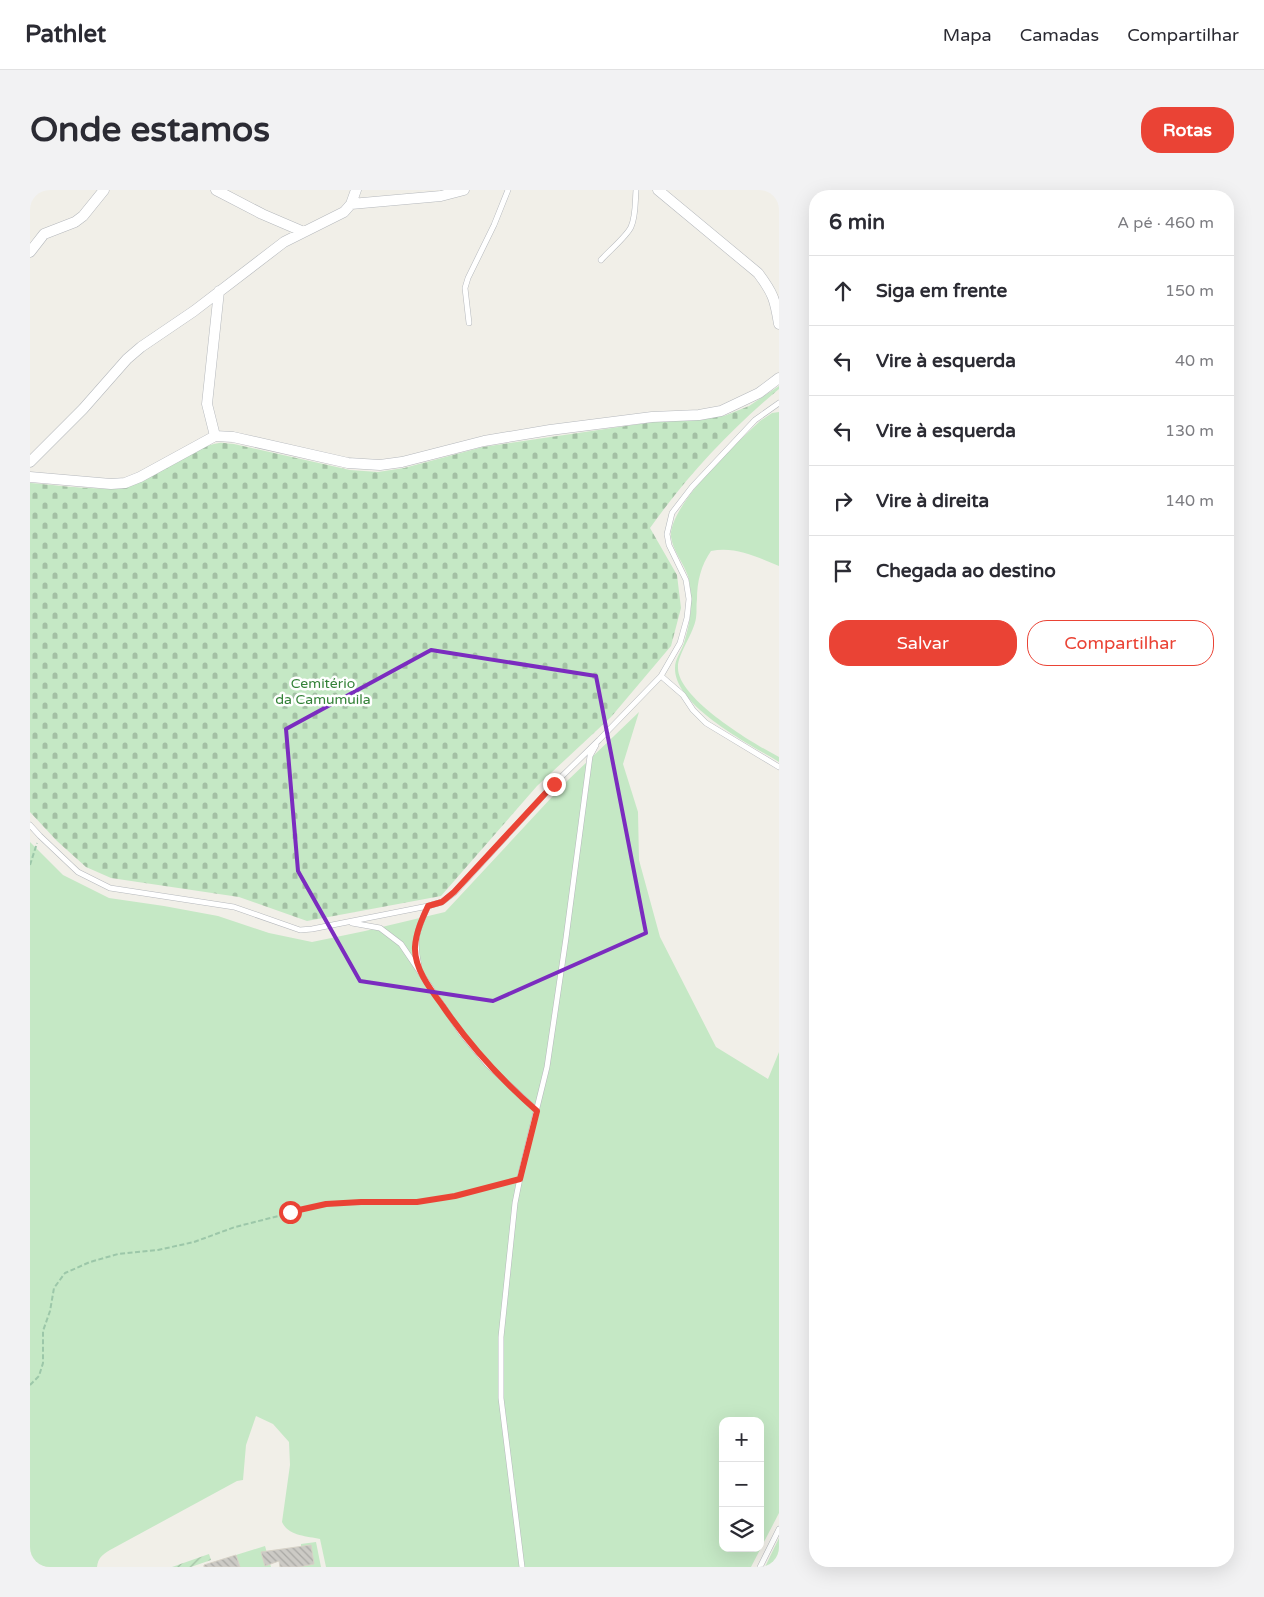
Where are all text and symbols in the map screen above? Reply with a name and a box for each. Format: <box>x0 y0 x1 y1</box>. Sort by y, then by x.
text: Pathlet <box>25 20 106 49</box>
text: Mapa <box>943 24 992 46</box>
text: Camadas <box>1020 24 1099 46</box>
text: Compartilhar <box>1127 24 1239 46</box>
button: Rotas <box>1141 107 1234 153</box>
text: Onde estamos <box>30 109 270 151</box>
text: 6 min <box>829 210 885 235</box>
text: A pé · 460 m <box>1117 213 1214 233</box>
icon: ahead <box>829 277 857 305</box>
text: Siga em frente <box>876 280 1007 302</box>
text: 150 m <box>1165 281 1214 301</box>
icon: left <box>829 347 857 375</box>
text: Vire à esquerda <box>876 350 1016 372</box>
text: 40 m <box>1175 351 1214 371</box>
icon: left <box>829 417 857 445</box>
text: Vire à esquerda <box>876 420 1016 442</box>
text: 130 m <box>1165 421 1214 441</box>
icon: right <box>829 487 857 515</box>
text: Vire à direita <box>876 490 989 512</box>
text: 140 m <box>1165 491 1214 511</box>
icon: arrive <box>829 557 857 585</box>
text: Chegada ao destino <box>876 560 1056 582</box>
button: Salvar <box>829 620 1017 666</box>
button: Compartilhar <box>1027 620 1214 666</box>
park label: Cemitério da Camumuila <box>275 675 371 708</box>
route end <box>543 773 566 796</box>
route start <box>279 1201 302 1224</box>
map controls <box>719 1417 764 1552</box>
button: + <box>719 1417 764 1462</box>
button: − <box>719 1462 764 1507</box>
button: layers <box>719 1507 764 1552</box>

